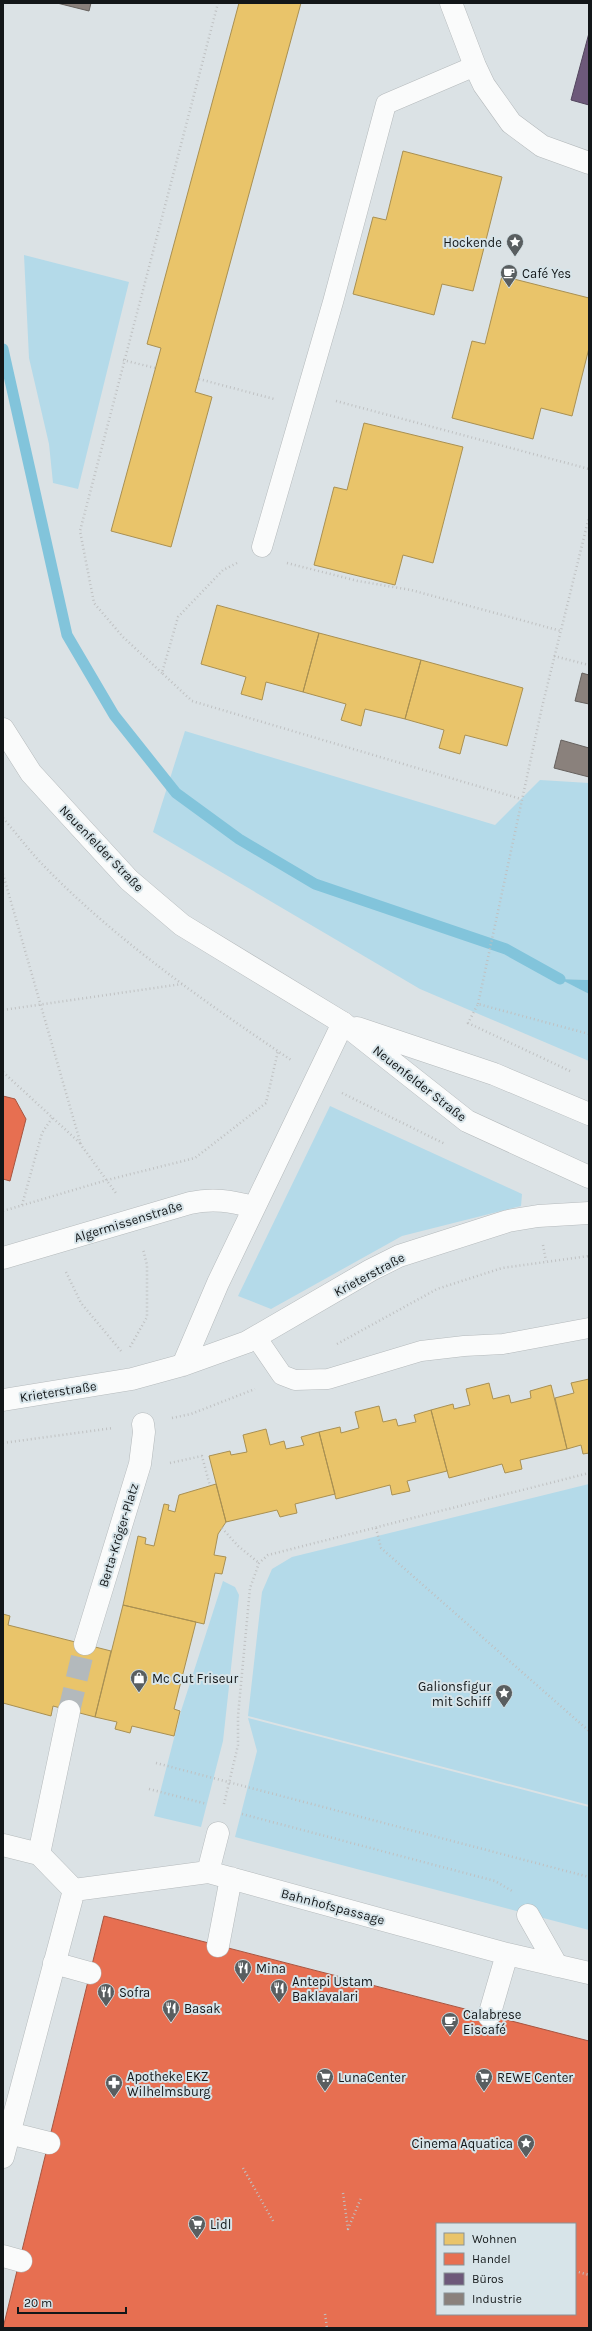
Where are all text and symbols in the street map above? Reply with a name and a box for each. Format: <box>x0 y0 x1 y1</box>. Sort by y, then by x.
place icon: Hockende <box>505 232 525 257</box>
place label: Hockende <box>443 235 502 250</box>
cafe icon: Café Yes <box>499 263 519 288</box>
place label: Café Yes <box>522 266 571 281</box>
street label: Neuenfelder Straße <box>57 802 147 895</box>
street label: Neuenfelder Straße <box>370 1042 470 1125</box>
street label: Algermissenstraße <box>72 1198 184 1245</box>
street label: Krieterstraße <box>331 1249 407 1299</box>
street label: Krieterstraße <box>19 1378 98 1405</box>
street label: Berta-Kröger-Platz <box>96 1481 141 1589</box>
shop icon: Mc Cut Friseur <box>129 1668 149 1693</box>
place label: Mc Cut Friseur <box>152 1671 238 1686</box>
place label: Galionsfigur mit Schiff <box>418 1679 492 1709</box>
place icon: Galionsfigur mit Schiff <box>494 1683 514 1708</box>
street label: Bahnhofspassage <box>280 1885 387 1928</box>
restaurant icon: Mina <box>233 1958 253 1983</box>
place label: Mina <box>256 1961 286 1976</box>
place label: Antepi Ustam Baklavalari <box>292 1974 373 2004</box>
restaurant icon: Antepi Ustam Baklavalari <box>269 1978 289 2003</box>
restaurant icon: Sofra <box>96 1982 116 2007</box>
place label: Sofra <box>119 1985 150 2000</box>
restaurant icon: Basak <box>161 1998 181 2023</box>
place label: Basak <box>184 2001 221 2016</box>
place label: Calabrese Eiscafé <box>463 2007 522 2037</box>
cafe icon: Calabrese Eiscafé <box>440 2011 460 2036</box>
supermarket icon: LunaCenter <box>315 2067 335 2092</box>
supermarket icon: REWE Center <box>474 2067 494 2092</box>
place label: Apotheke EKZ Wilhelmsburg <box>127 2069 211 2099</box>
place label: LunaCenter <box>338 2070 406 2085</box>
place label: REWE Center <box>497 2070 573 2085</box>
pharmacy icon: Apotheke EKZ Wilhelmsburg <box>104 2073 124 2098</box>
place icon: Cinema Aquatica <box>516 2133 536 2158</box>
place label: Cinema Aquatica <box>412 2136 513 2152</box>
supermarket icon: Lidl <box>187 2214 207 2239</box>
place label: Lidl <box>210 2217 231 2232</box>
legend <box>436 2223 576 2315</box>
text: Wohnen <box>472 2232 517 2246</box>
text: Handel <box>472 2252 511 2266</box>
text: Büros <box>472 2272 504 2286</box>
scale bar <box>18 2289 126 2315</box>
text: Industrie <box>472 2292 522 2306</box>
text: 20 m <box>24 2296 52 2310</box>

